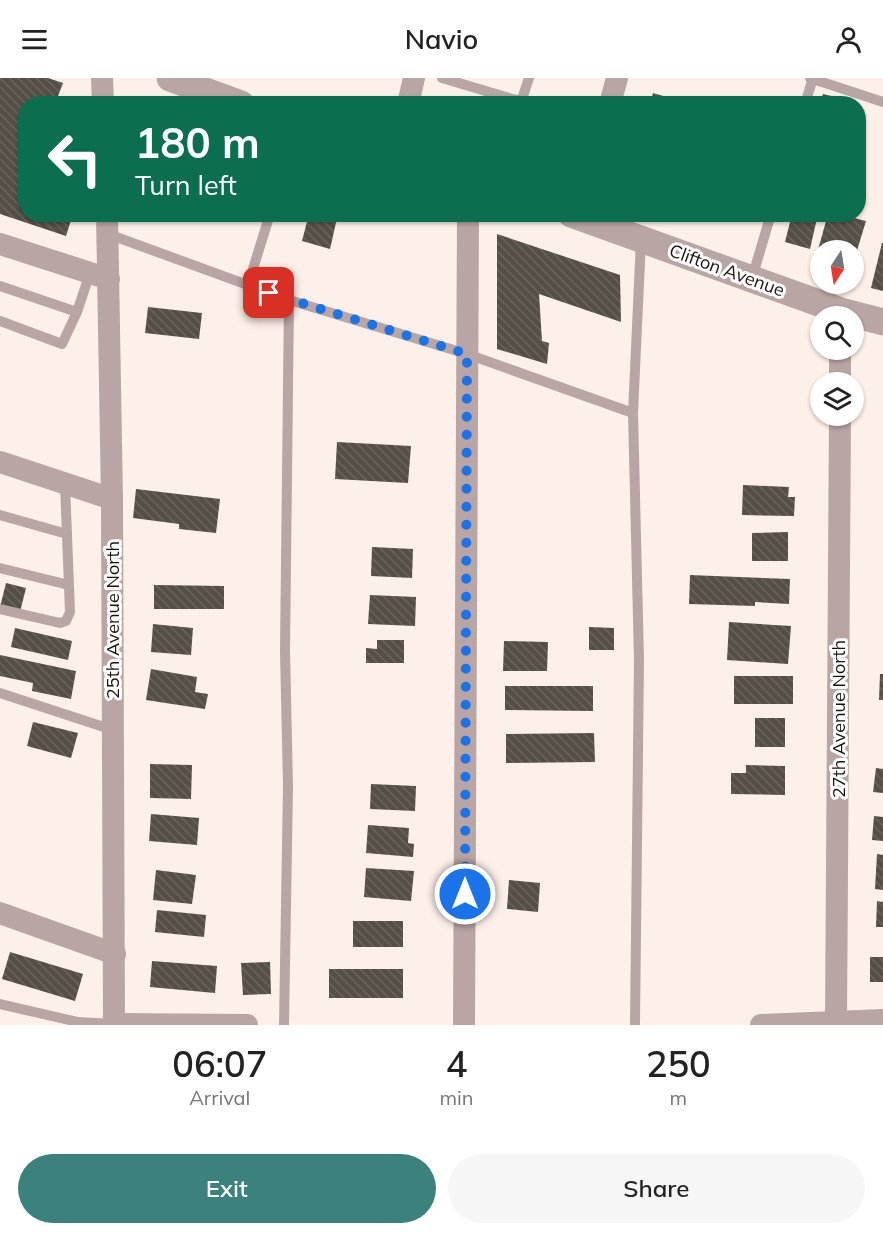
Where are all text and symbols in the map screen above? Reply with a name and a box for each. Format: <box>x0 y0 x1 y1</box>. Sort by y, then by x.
text: Navio <box>405 22 478 56</box>
icon: menu <box>18 23 51 56</box>
icon: person <box>832 23 865 56</box>
text: 180 m <box>135 116 260 169</box>
icon: left <box>36 120 114 198</box>
text: Turn left <box>135 168 237 202</box>
street label: Clifton Avenue <box>666 239 788 301</box>
north arrow <box>810 240 864 294</box>
map controls <box>810 240 864 426</box>
pin <box>243 267 294 318</box>
icon: arrive <box>252 276 285 309</box>
button: search <box>810 306 864 360</box>
button: layers <box>810 372 864 426</box>
street label: 25th Avenue North <box>101 541 124 699</box>
street label: 27th Avenue North <box>827 640 850 798</box>
position arrow <box>433 862 497 926</box>
text: 06:07 <box>172 1041 267 1086</box>
text: 4 <box>446 1041 467 1086</box>
text: 250 <box>646 1041 711 1086</box>
text: Arrival <box>189 1085 250 1110</box>
text: min <box>440 1085 474 1110</box>
text: m <box>670 1085 687 1110</box>
button: Exit <box>18 1154 436 1223</box>
button: Share <box>448 1154 865 1223</box>

